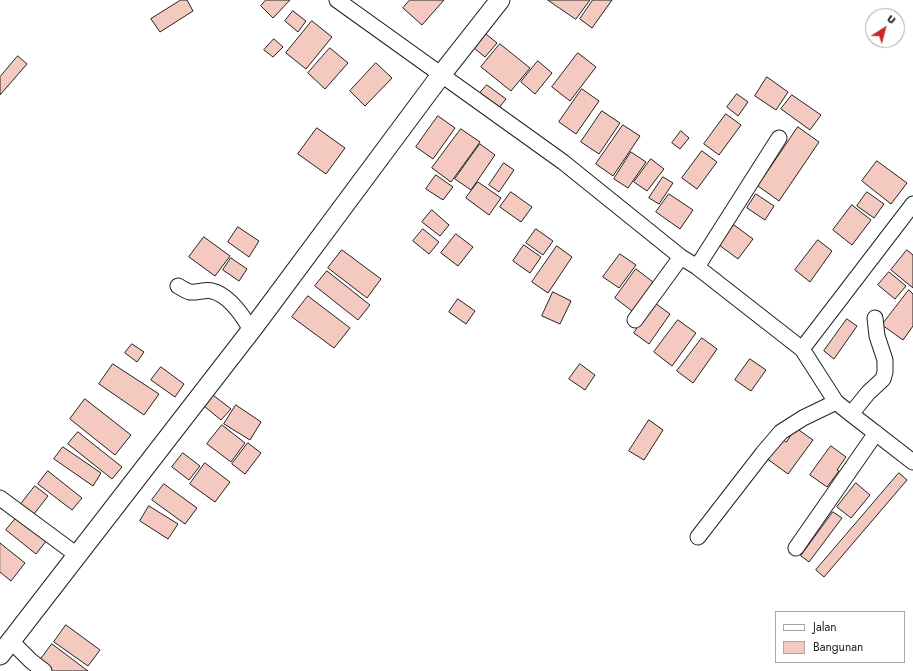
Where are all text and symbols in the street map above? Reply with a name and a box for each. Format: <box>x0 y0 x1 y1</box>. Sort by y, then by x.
north arrow <box>865 8 905 48</box>
text: U <box>884 10 899 28</box>
legend <box>775 611 905 663</box>
text: Jalan <box>813 618 836 636</box>
text: Bangunan <box>813 638 863 656</box>

